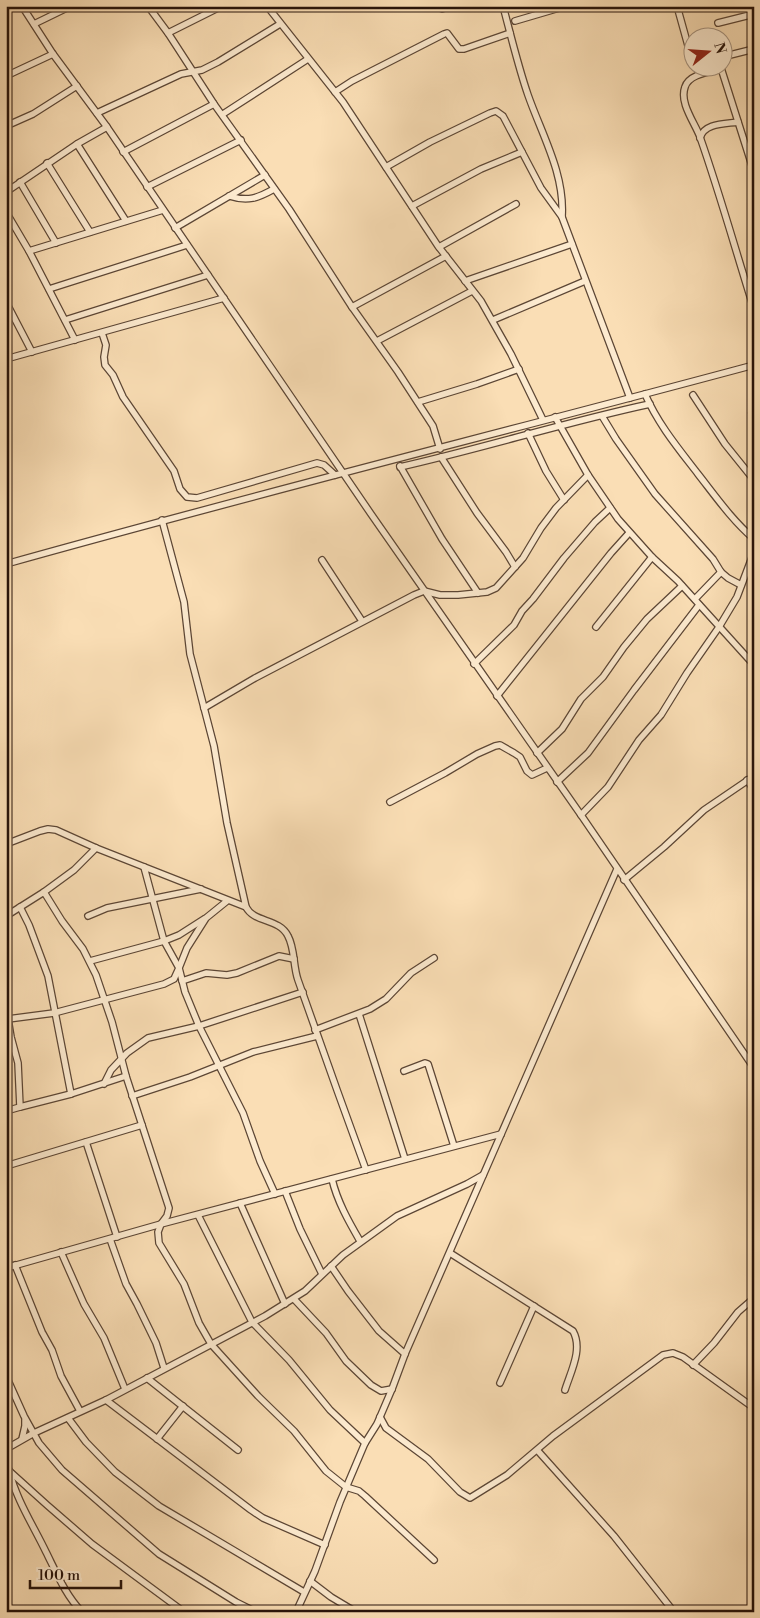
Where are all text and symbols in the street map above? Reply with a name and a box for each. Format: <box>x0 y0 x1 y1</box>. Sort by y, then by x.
north arrow <box>682 28 732 78</box>
text: N <box>709 41 730 56</box>
scale bar <box>30 1558 121 1590</box>
text: 100 m <box>38 1566 80 1585</box>

